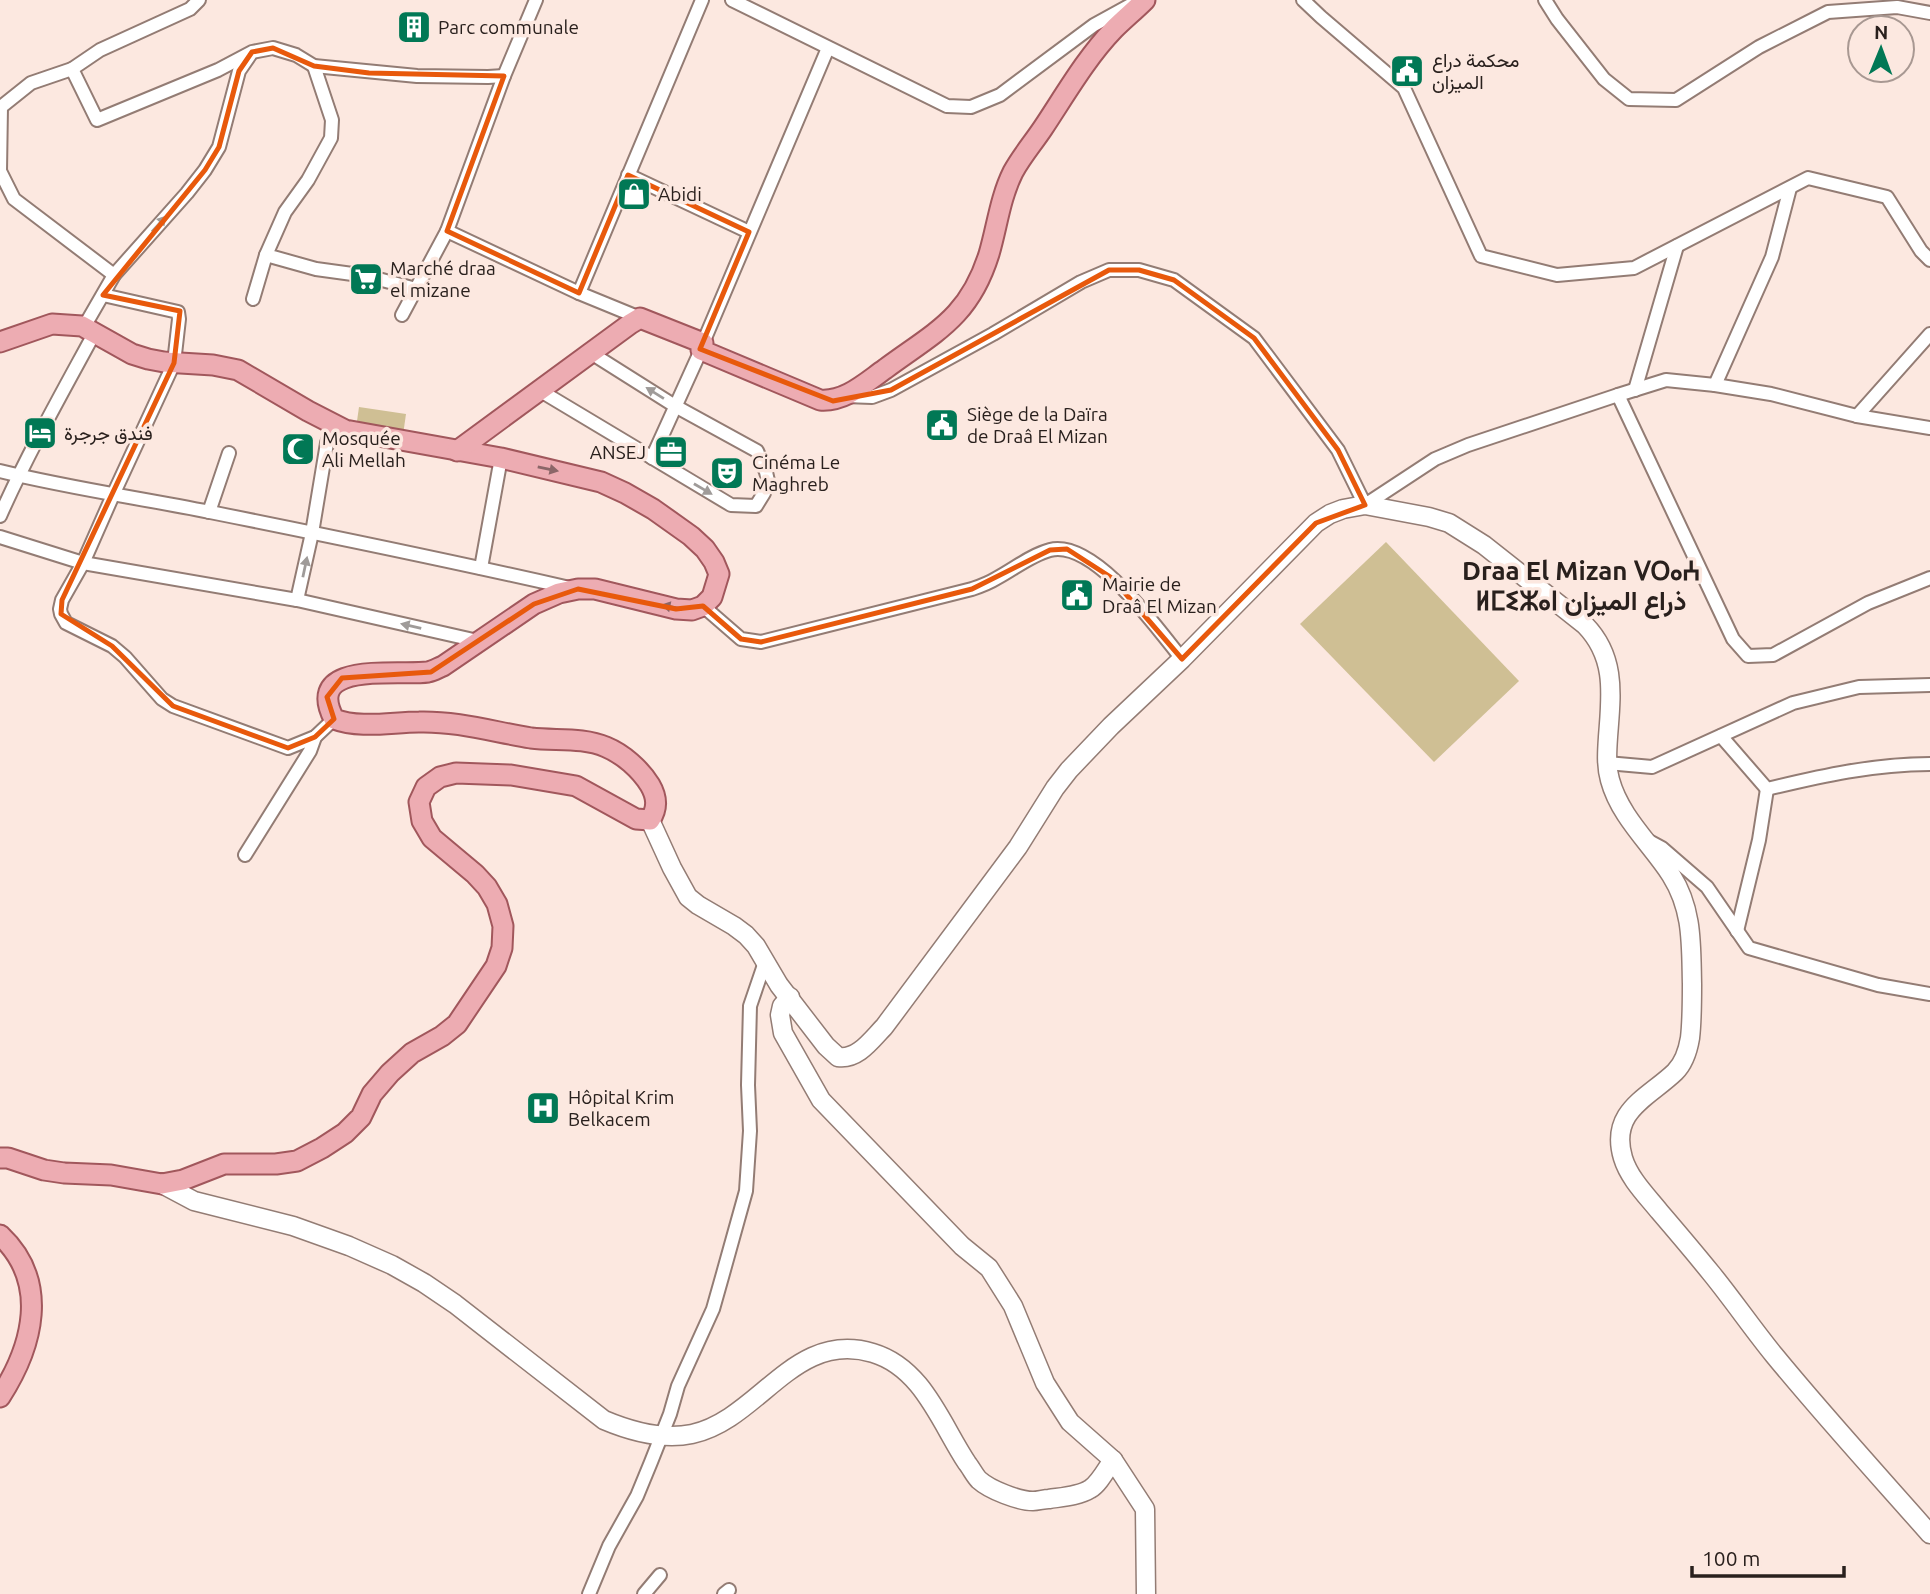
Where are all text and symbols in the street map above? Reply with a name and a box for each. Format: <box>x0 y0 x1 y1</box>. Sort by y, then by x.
building icon: Parc communale <box>395 8 433 46</box>
north arrow <box>1846 14 1916 84</box>
place label: Parc communale <box>438 16 579 38</box>
text: N <box>1874 21 1889 43</box>
place label: محكمة دراع الميزان <box>1432 49 1519 94</box>
public building icon: محكمة دراع الميزان <box>1388 52 1426 90</box>
shop icon: Abidi <box>615 175 653 213</box>
place label: Abidi <box>658 183 702 205</box>
one-way arrow <box>151 216 167 233</box>
place label: Marché draa el mizane <box>390 257 496 301</box>
supermarket icon: Marché draa el mizane <box>347 260 385 298</box>
one-way arrow <box>645 387 664 400</box>
place label: Siège de la Daïra de Draâ El Mizan <box>967 403 1108 447</box>
public building icon: Siège de la Daïra de Draâ El Mizan <box>923 406 961 444</box>
hotel icon: فندق جرجرة <box>21 414 59 452</box>
place label: فندق جرجرة <box>64 422 153 445</box>
place label: Mosquée Ali Mellah <box>322 427 406 471</box>
mosque icon: Mosquée Ali Mellah <box>279 430 317 468</box>
office icon: ANSEJ <box>652 433 690 471</box>
place label: ANSEJ <box>590 441 646 463</box>
place label: Cinéma Le Maghreb <box>752 451 840 495</box>
theatre icon: Cinéma Le Maghreb <box>708 454 746 492</box>
one-way arrow <box>537 464 559 475</box>
one-way arrow <box>693 482 712 495</box>
one-way arrow <box>299 556 310 578</box>
district label: Draa El Mizan ⴸⵔⴰⵄ ⵍⵎⵉⵣⴰⵏ ذراع الميزان <box>1462 556 1700 619</box>
place label: Mairie de Draâ El Mizan <box>1102 573 1217 617</box>
public building icon: Mairie de Draâ El Mizan <box>1058 576 1096 614</box>
one-way arrow <box>661 601 683 612</box>
one-way arrow <box>400 620 422 631</box>
place label: Hôpital Krim Belkacem <box>568 1086 674 1130</box>
hospital icon: Hôpital Krim Belkacem <box>524 1089 562 1127</box>
scale bar <box>1692 1534 1844 1578</box>
text: 100 m <box>1702 1546 1760 1570</box>

